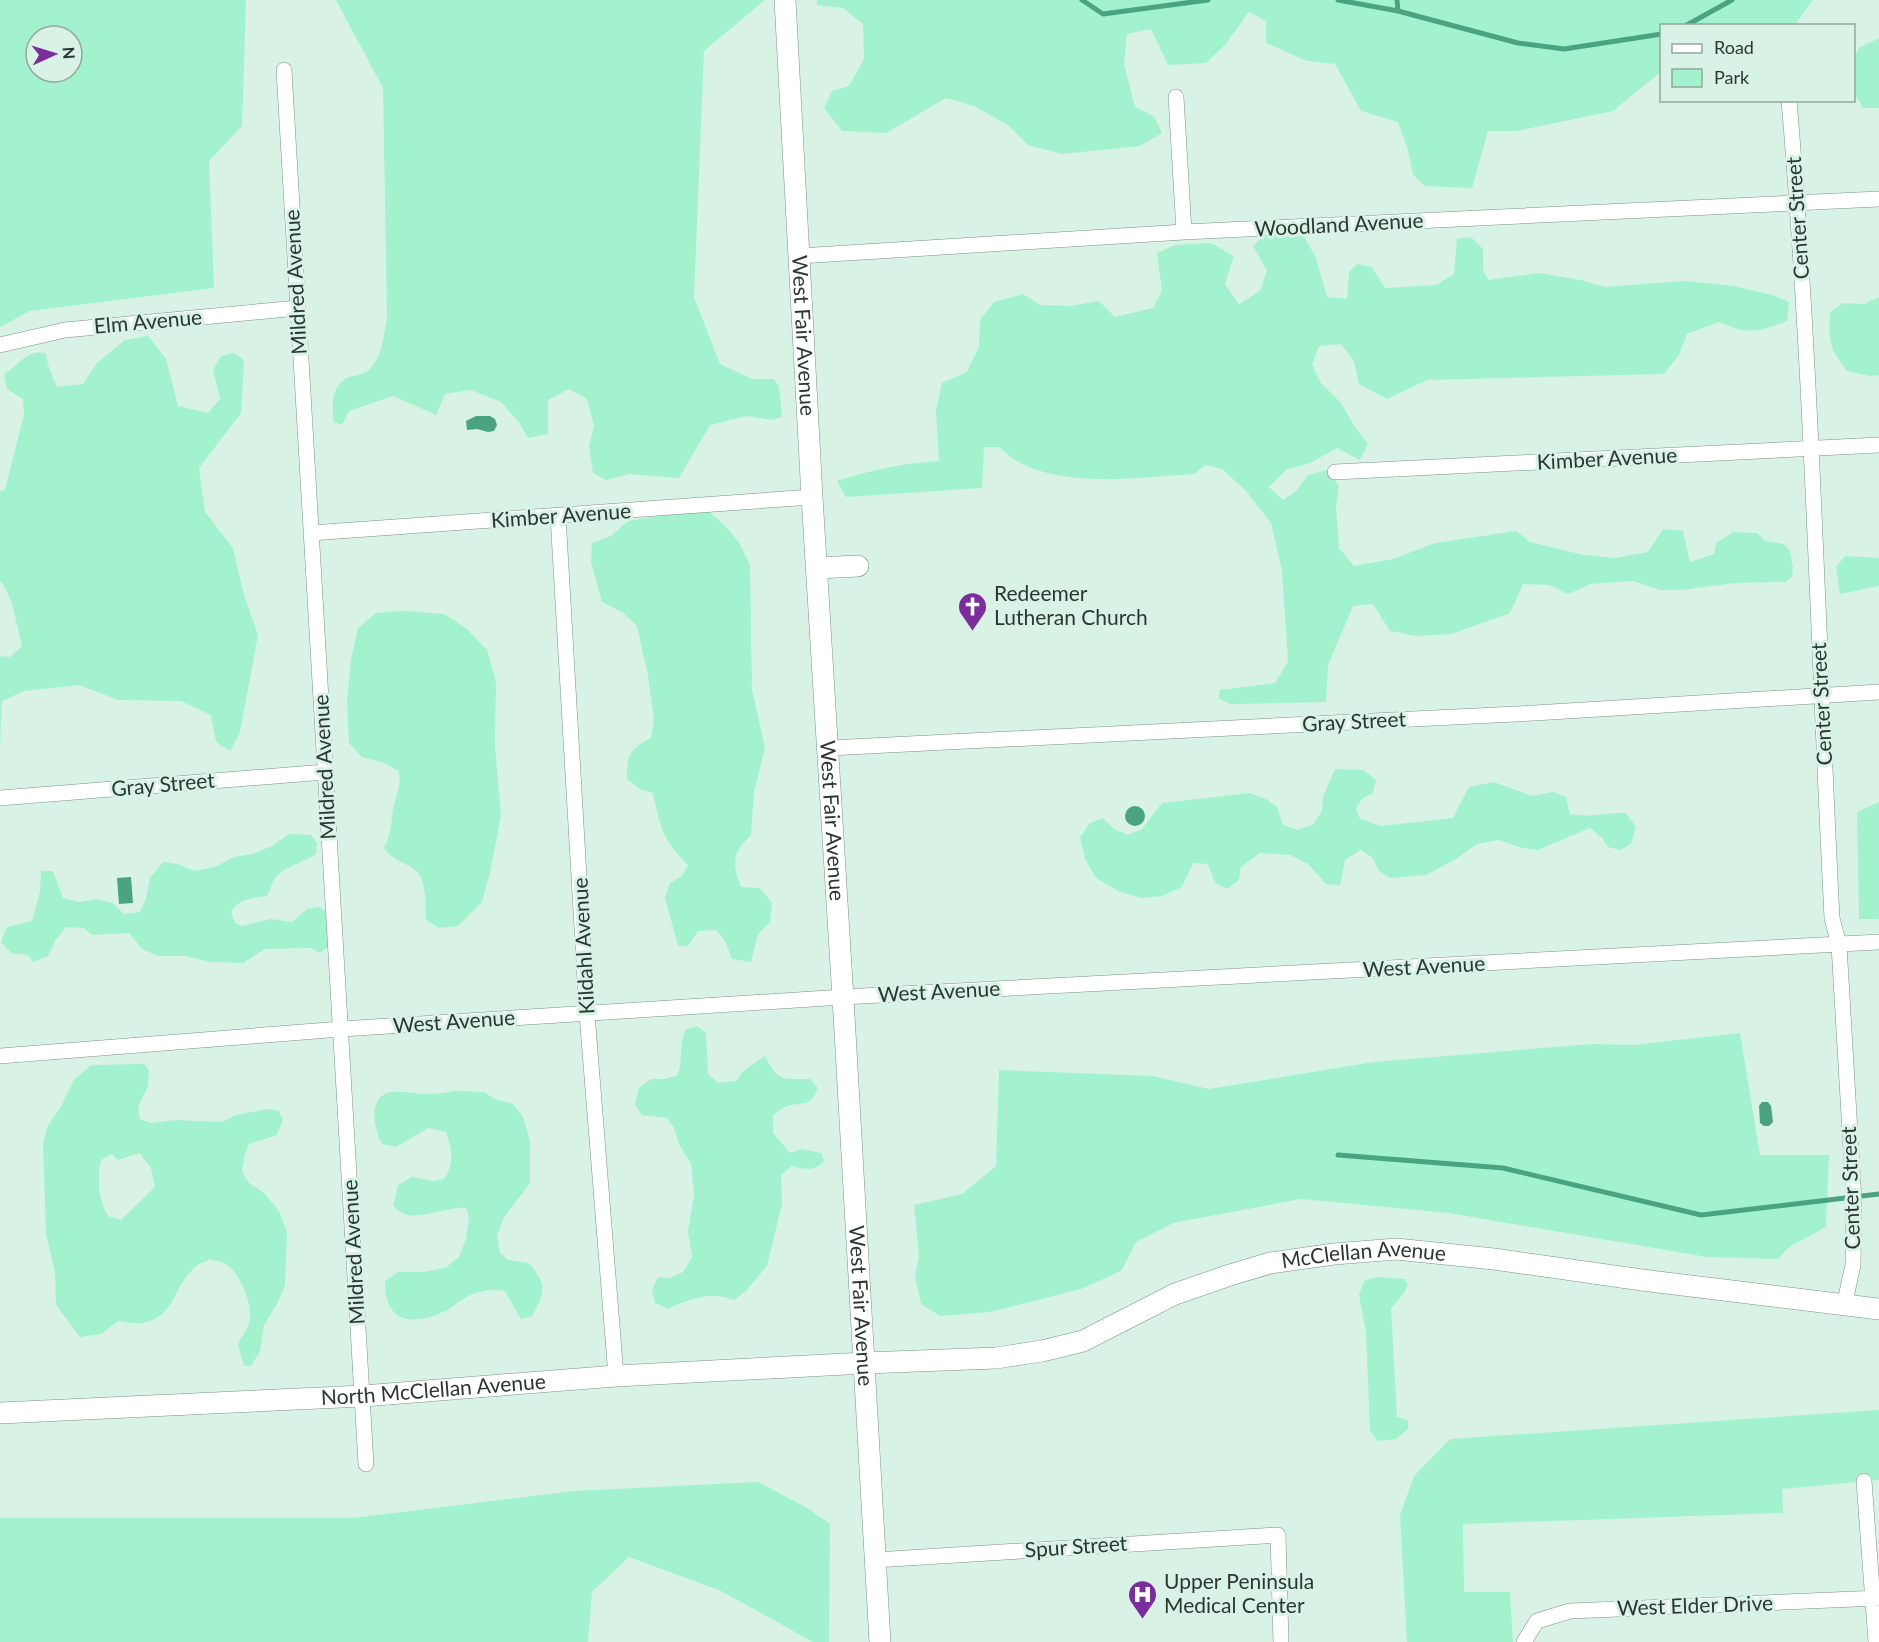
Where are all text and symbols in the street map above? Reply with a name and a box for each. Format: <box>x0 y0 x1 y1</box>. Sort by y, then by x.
north arrow <box>24 24 84 84</box>
legend <box>1660 24 1855 102</box>
text: Road <box>1714 36 1754 58</box>
text: N <box>60 46 79 60</box>
text: Park <box>1714 66 1750 88</box>
street label: Center Street <box>1780 155 1813 280</box>
street label: Woodland Avenue <box>1254 207 1424 240</box>
street label: Mildred Avenue <box>278 209 311 355</box>
street label: West Fair Avenue <box>788 254 822 416</box>
street label: Elm Avenue <box>93 303 203 338</box>
street label: Kimber Avenue <box>1536 441 1678 474</box>
street label: Kimber Avenue <box>490 497 632 532</box>
place label: Redeemer Lutheran Church <box>994 580 1148 629</box>
church icon: Redeemer Lutheran Church <box>957 590 989 632</box>
street label: Center Street <box>1805 642 1836 766</box>
street label: Mildred Avenue <box>307 694 340 840</box>
street label: Gray Street <box>1301 705 1407 736</box>
street label: West Fair Avenue <box>816 739 851 902</box>
street label: Gray Street <box>110 766 216 800</box>
street label: Kildahl Avenue <box>566 877 599 1015</box>
street label: West Avenue <box>1362 950 1486 981</box>
street label: West Avenue <box>877 975 1001 1006</box>
street label: West Avenue <box>392 1004 516 1037</box>
street label: Center Street <box>1835 1126 1864 1250</box>
street label: Mildred Avenue <box>336 1179 369 1325</box>
street label: West Fair Avenue <box>845 1225 879 1387</box>
street label: McClellan Avenue <box>1280 1235 1447 1272</box>
street label: North McClellan Avenue <box>320 1368 547 1409</box>
street label: Spur Street <box>1024 1529 1128 1562</box>
place label: Upper Peninsula Medical Center <box>1164 1568 1314 1617</box>
hospital icon: Upper Peninsula Medical Center <box>1127 1578 1159 1620</box>
street label: West Elder Drive <box>1616 1589 1773 1620</box>

